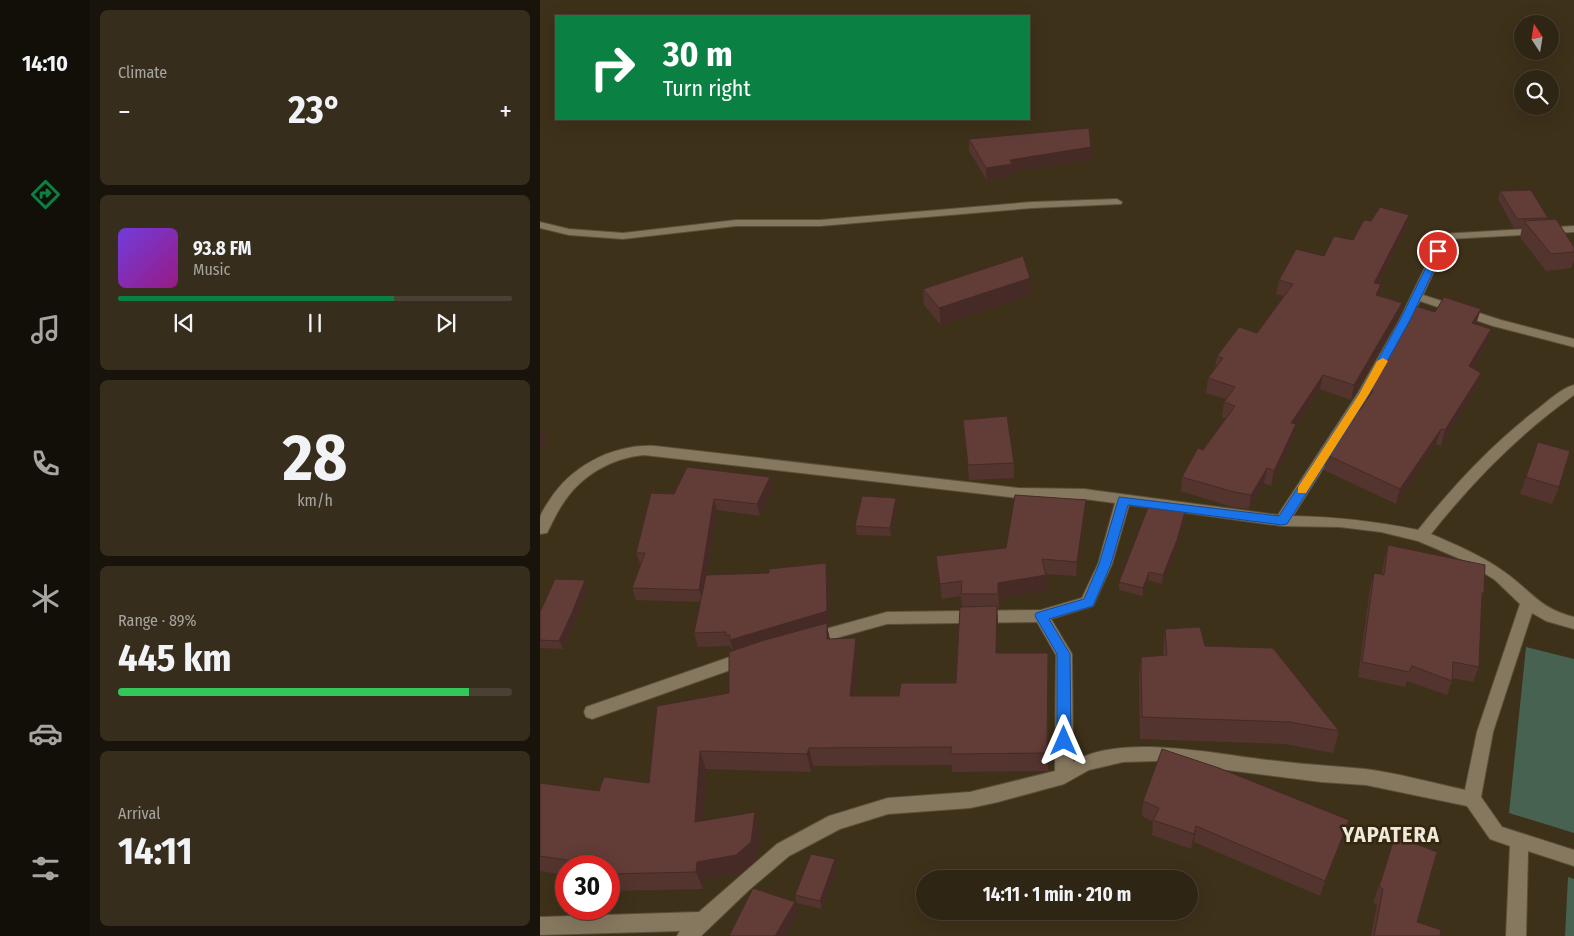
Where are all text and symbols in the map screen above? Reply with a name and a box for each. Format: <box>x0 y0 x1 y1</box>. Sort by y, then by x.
north arrow <box>1514 15 1559 60</box>
map controls <box>1514 15 1559 115</box>
text: 30 m <box>663 33 733 75</box>
icon: right <box>580 35 645 100</box>
text: 14:10 <box>22 50 68 77</box>
text: Climate <box>118 63 167 82</box>
button: search <box>1514 70 1559 115</box>
text: Turn right <box>663 75 751 102</box>
text: 23° <box>288 87 342 133</box>
text: − <box>118 95 131 128</box>
text: + <box>499 95 512 128</box>
icon: directions <box>28 177 63 212</box>
pin <box>1417 230 1459 272</box>
text: 93.8 FM <box>193 237 251 260</box>
icon: arrive <box>1424 237 1452 265</box>
text: Music <box>193 260 230 279</box>
icon: previous <box>170 309 198 337</box>
icon: pause <box>301 309 329 337</box>
icon: next <box>432 309 460 337</box>
icon: music <box>28 312 63 347</box>
text: 28 <box>283 419 347 497</box>
icon: phone <box>28 446 63 481</box>
text: km/h <box>297 491 333 510</box>
icon: climate <box>28 581 63 616</box>
text: Range · 89% <box>118 611 196 630</box>
text: 445 km <box>118 635 232 681</box>
position arrow <box>1037 714 1089 766</box>
icon: car <box>28 716 63 751</box>
text: Arrival <box>118 804 160 823</box>
district label: YAPATERA <box>1341 821 1440 848</box>
text: 14:11 <box>118 828 192 874</box>
icon: filters <box>28 851 63 886</box>
speed limit sign: 30 <box>555 855 620 920</box>
text: 14:11 · 1 min · 210 m <box>983 883 1131 906</box>

